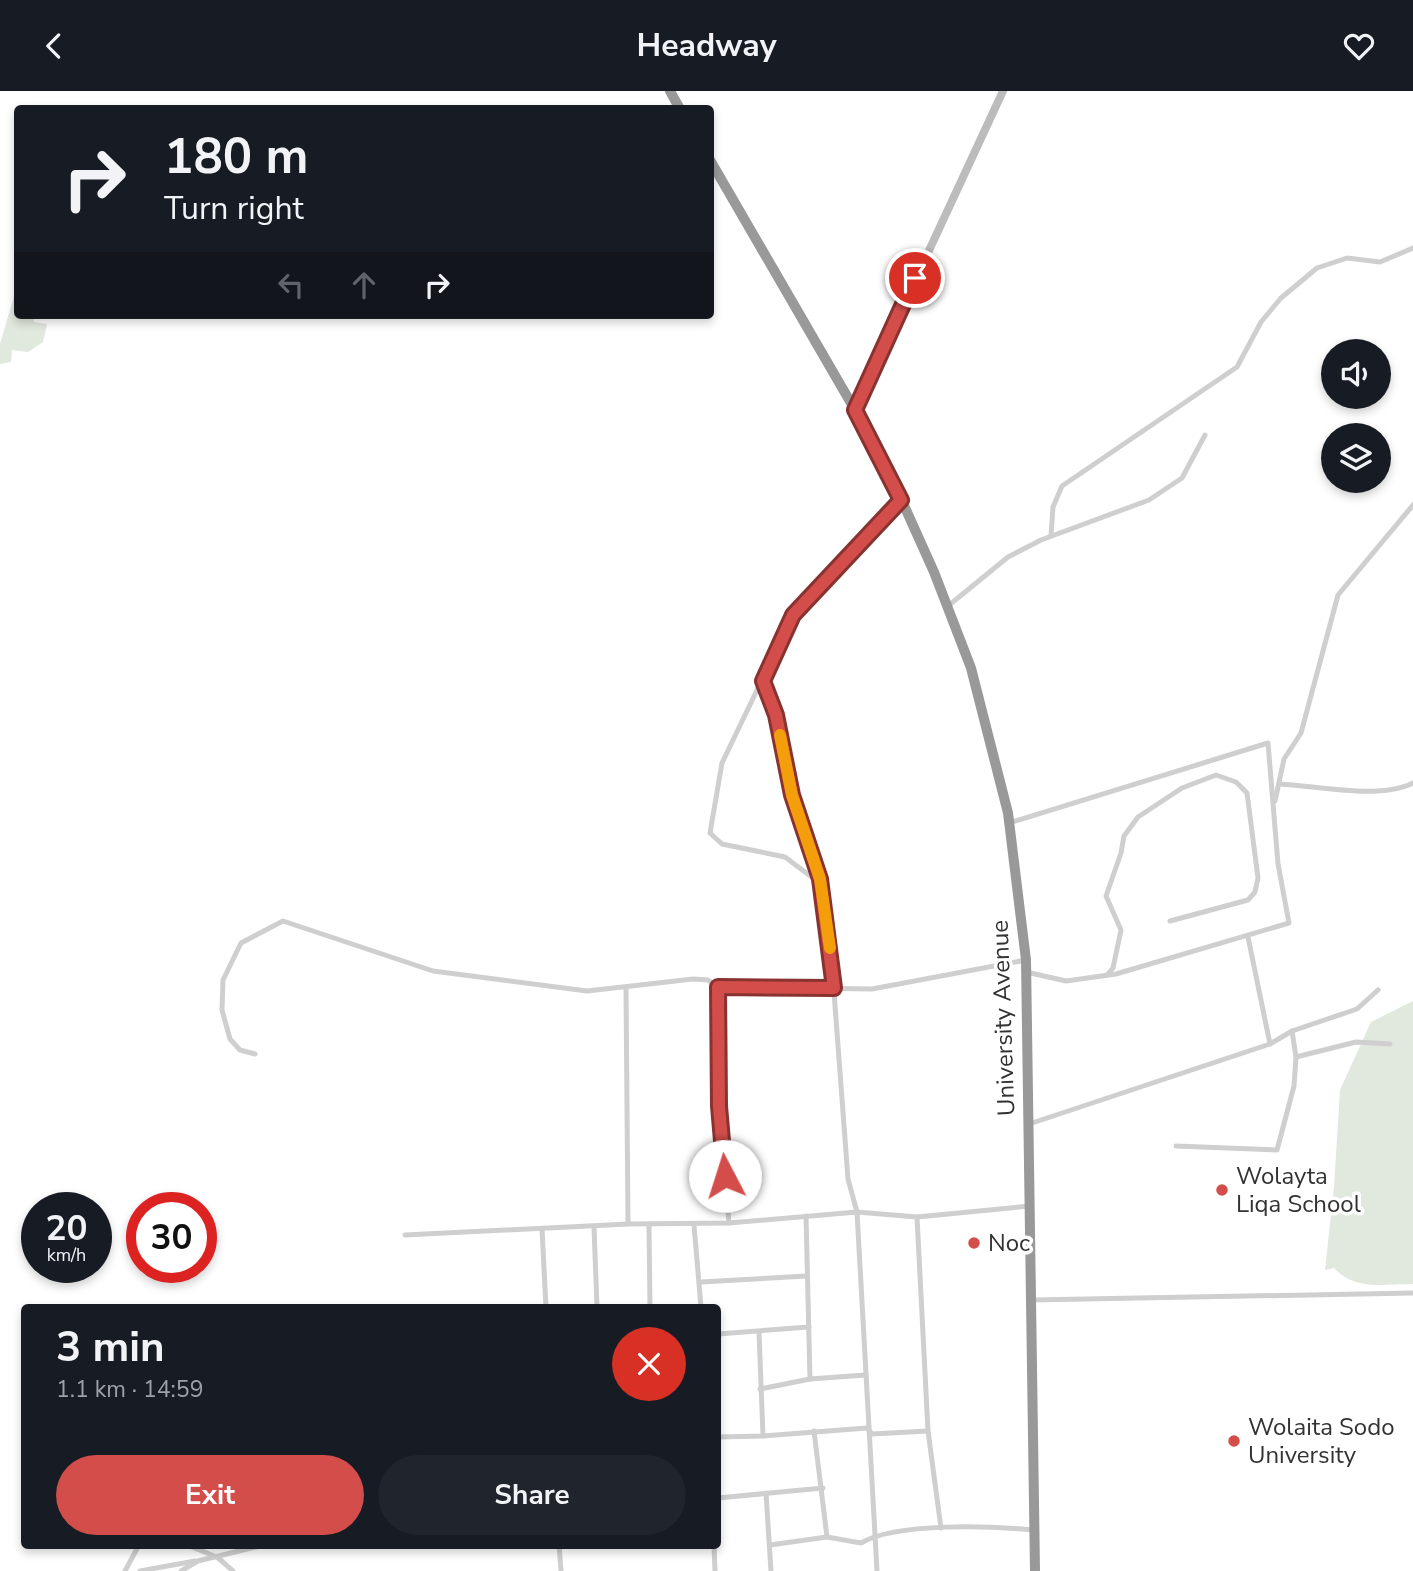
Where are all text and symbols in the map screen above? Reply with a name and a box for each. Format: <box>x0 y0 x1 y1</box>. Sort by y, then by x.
text: Headway <box>637 24 776 67</box>
icon: back <box>35 27 73 65</box>
icon: heart <box>1340 27 1378 65</box>
text: 180 m <box>164 123 308 190</box>
icon: right <box>49 133 140 224</box>
text: Turn right <box>164 187 304 230</box>
pin <box>885 248 945 308</box>
icon: arrive <box>896 259 934 297</box>
icon: left <box>272 266 310 304</box>
icon: ahead <box>345 266 383 304</box>
icon: right <box>418 266 456 304</box>
map controls <box>1321 339 1391 493</box>
button: sound <box>1321 339 1391 409</box>
button: layers <box>1321 423 1391 493</box>
street label: University Avenue <box>984 920 1022 1116</box>
position arrow <box>688 1139 762 1213</box>
place label: Wolayta Liqa School <box>1236 1160 1361 1220</box>
marker: Wolayta Liqa School <box>1214 1182 1230 1198</box>
speed limit sign: 30 <box>126 1192 217 1283</box>
text: 20 <box>45 1205 88 1252</box>
place label: Noc <box>988 1227 1030 1259</box>
marker: Noc <box>966 1235 982 1251</box>
text: km/h <box>47 1243 86 1267</box>
text: 3 min <box>56 1319 165 1376</box>
button: close <box>612 1327 686 1401</box>
text: 1.1 km · 14:59 <box>56 1374 203 1405</box>
place label: Wolaita Sodo University <box>1248 1411 1394 1471</box>
marker: Wolaita Sodo University <box>1226 1433 1242 1449</box>
button: Exit <box>56 1455 364 1535</box>
button: Share <box>378 1455 686 1535</box>

